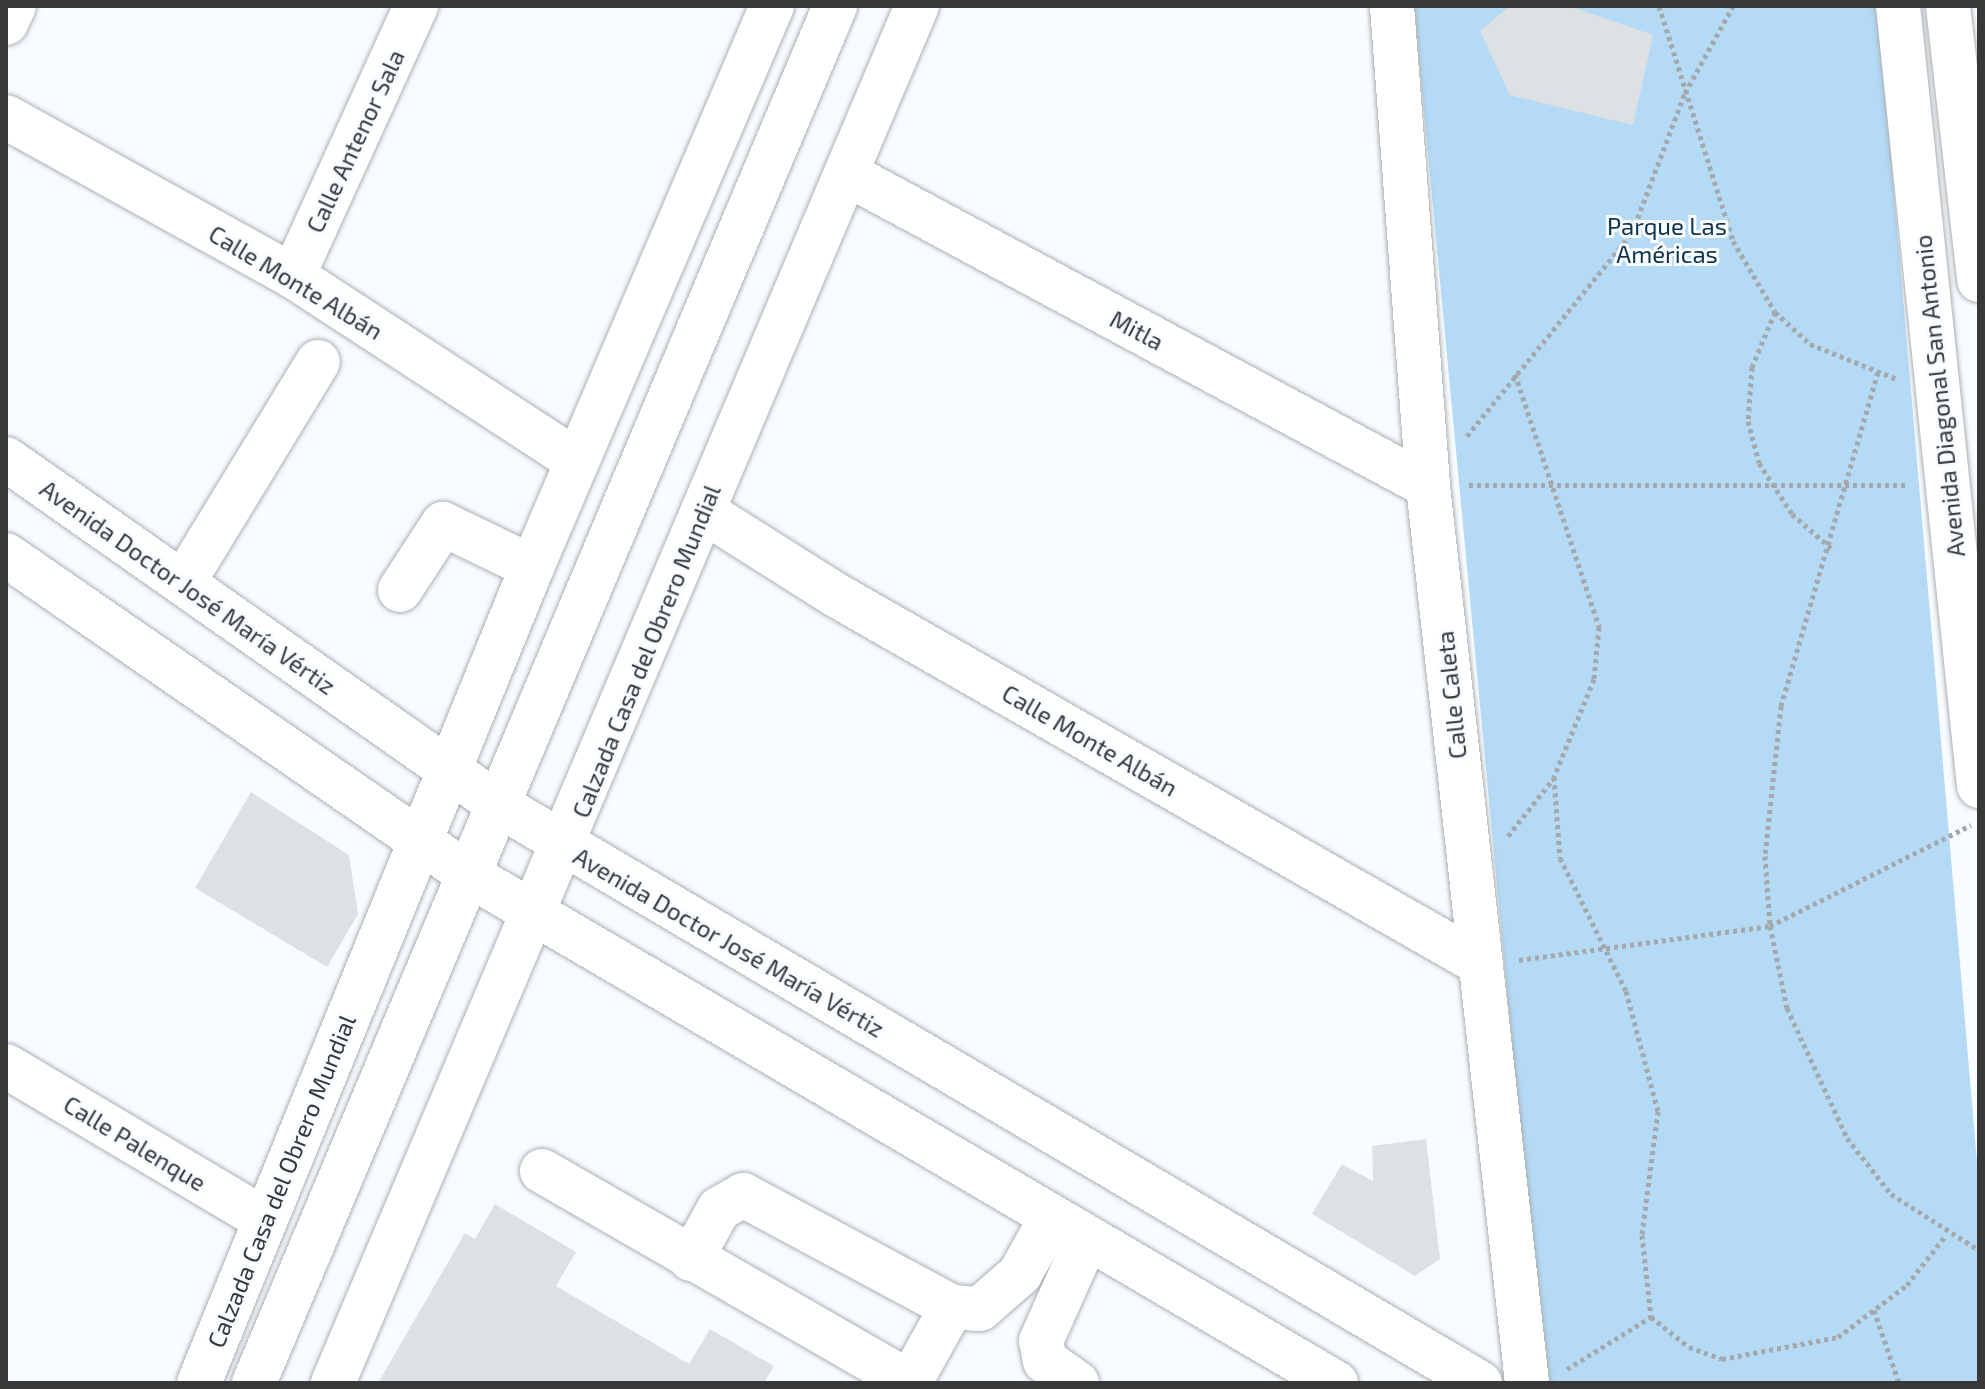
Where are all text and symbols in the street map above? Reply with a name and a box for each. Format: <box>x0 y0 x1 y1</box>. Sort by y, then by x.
street label: Calle Antenor Sala <box>300 44 410 238</box>
park label: Parque Las Américas <box>1607 212 1727 268</box>
street label: Calle Monte Albán <box>204 219 388 345</box>
street label: Avenida Diagonal San Antonio <box>1908 233 1970 559</box>
street label: Mitla <box>1105 304 1169 356</box>
street label: Avenida Doctor José María Vértiz <box>34 473 342 701</box>
street label: Calzada Casa del Obrero Mundial <box>566 480 726 822</box>
street label: Calle Caleta <box>1430 630 1472 760</box>
street label: Calle Monte Albán <box>997 678 1183 802</box>
street label: Avenida Doctor José María Vértiz <box>568 841 890 1043</box>
street label: Calzada Casa del Obrero Mundial <box>201 1010 361 1352</box>
street label: Calle Palenque <box>59 1089 211 1197</box>

